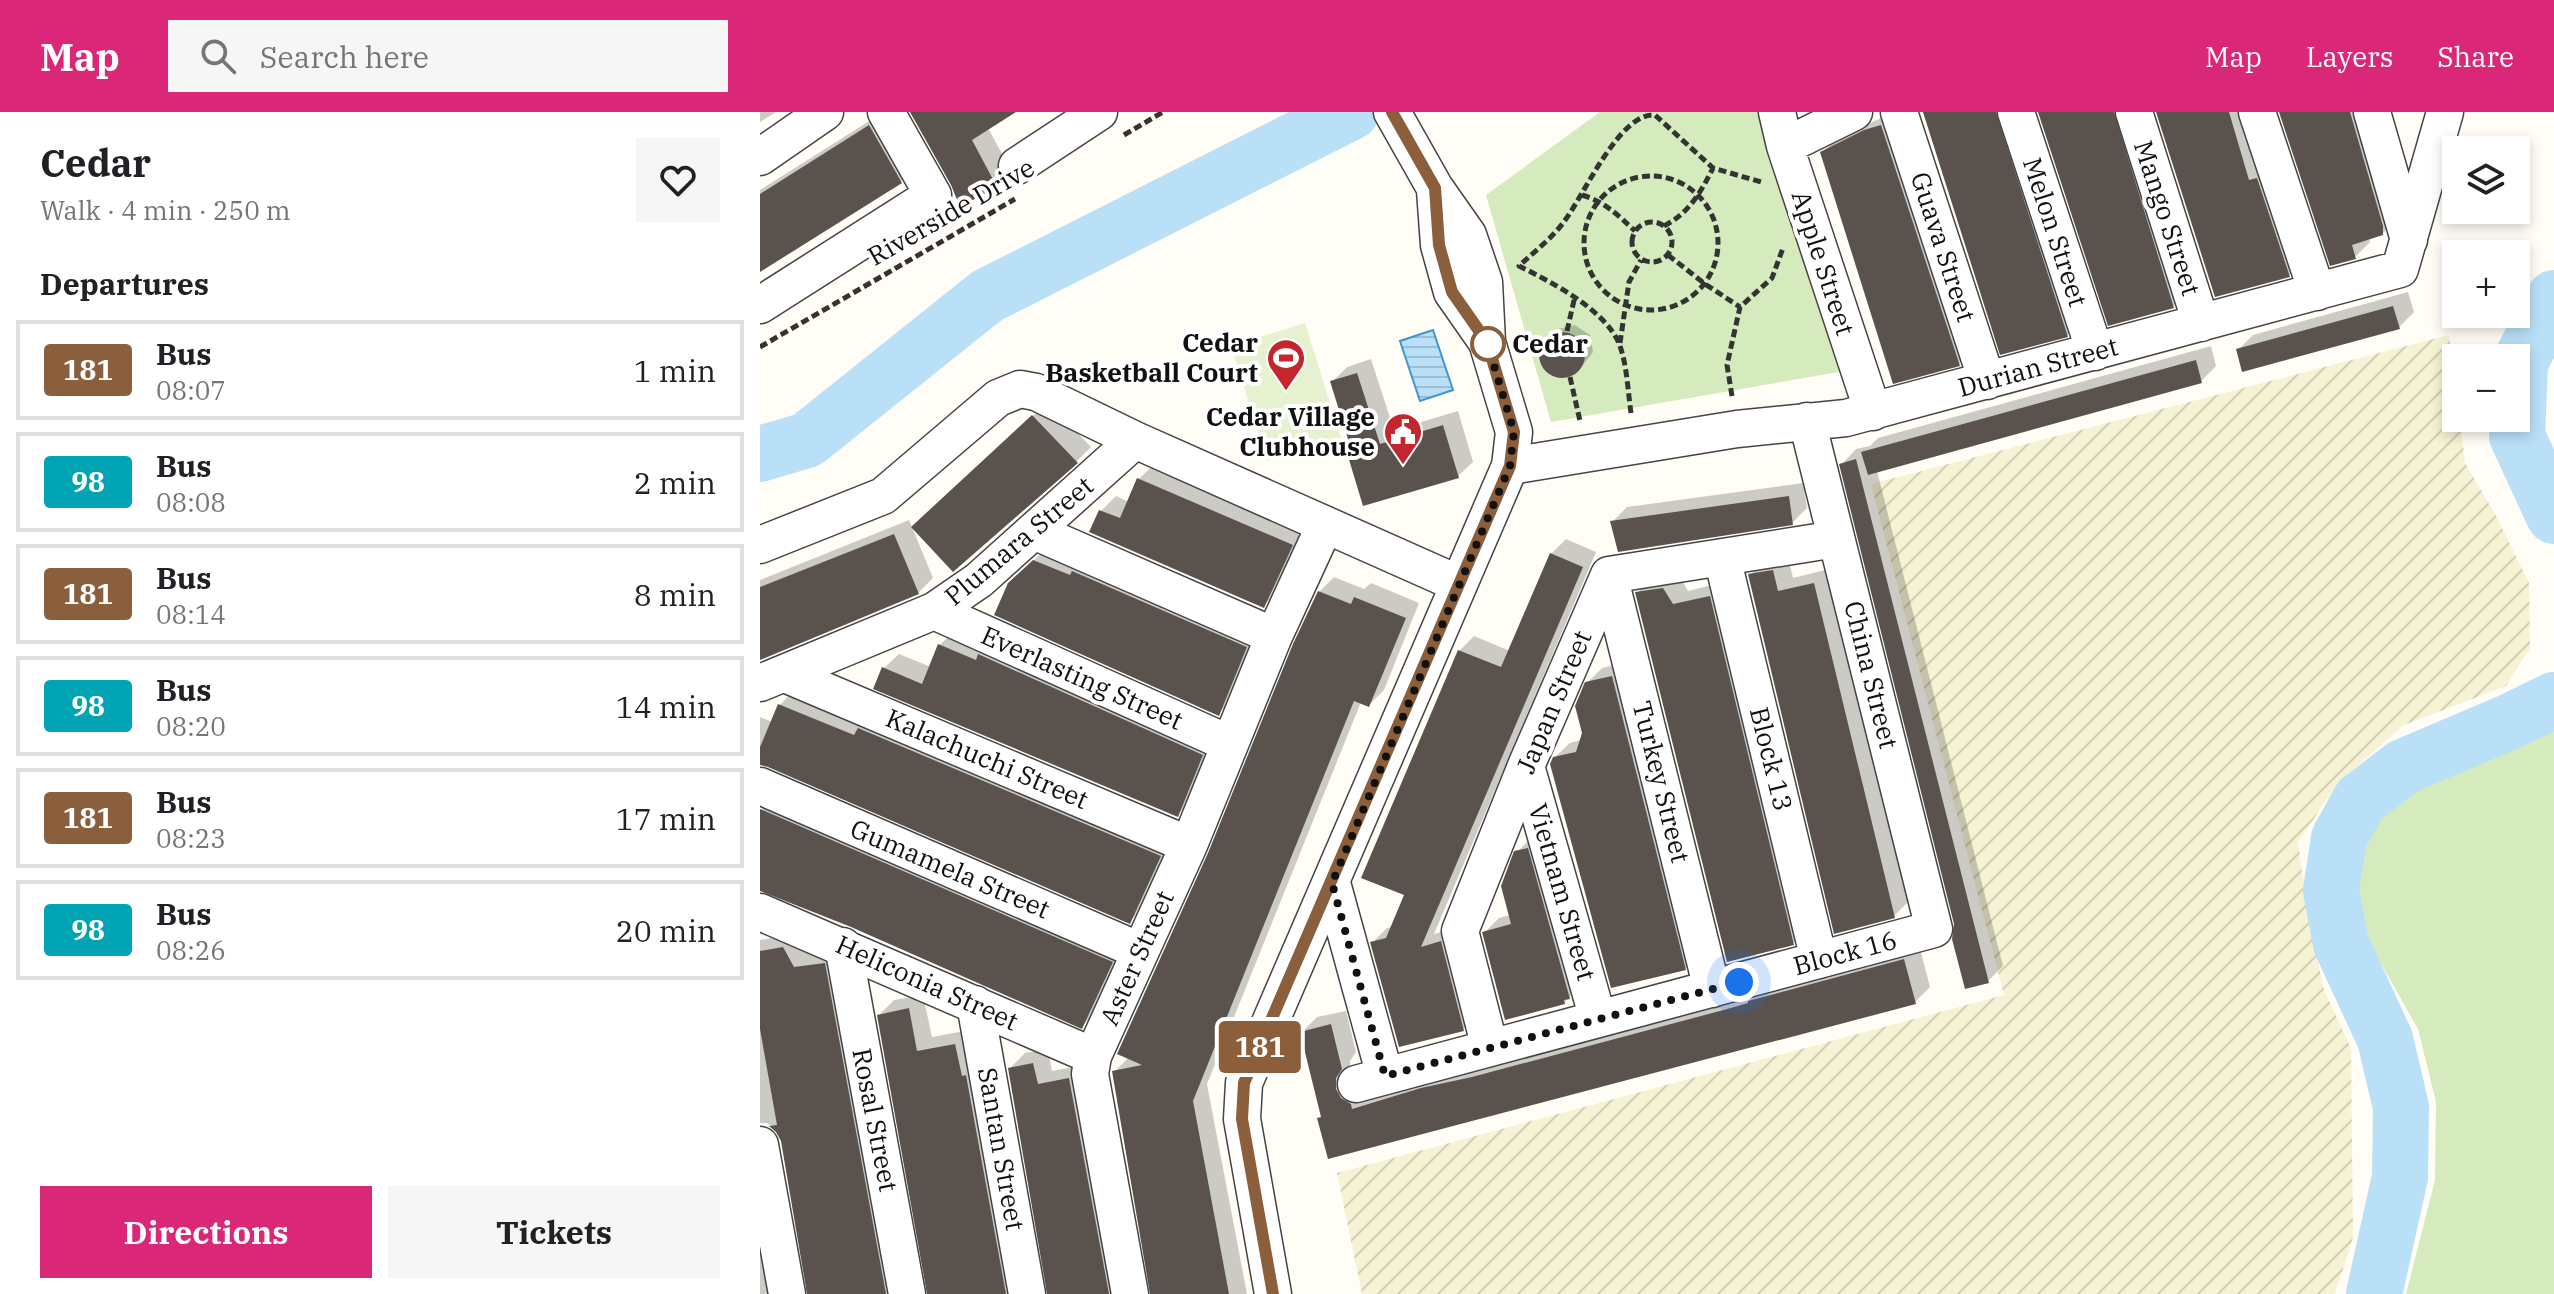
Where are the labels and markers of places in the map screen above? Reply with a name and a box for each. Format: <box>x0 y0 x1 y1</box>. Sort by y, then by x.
place label: Cedar Basketball Court <box>1045 325 1258 389</box>
place label: Cedar <box>1512 326 1588 360</box>
marker: Cedar <box>1471 327 1505 361</box>
sports icon: Cedar Basketball Court <box>1265 337 1307 392</box>
place label: Cedar Village Clubhouse <box>1206 399 1375 463</box>
public building icon: Cedar Village Clubhouse <box>1382 411 1424 466</box>

